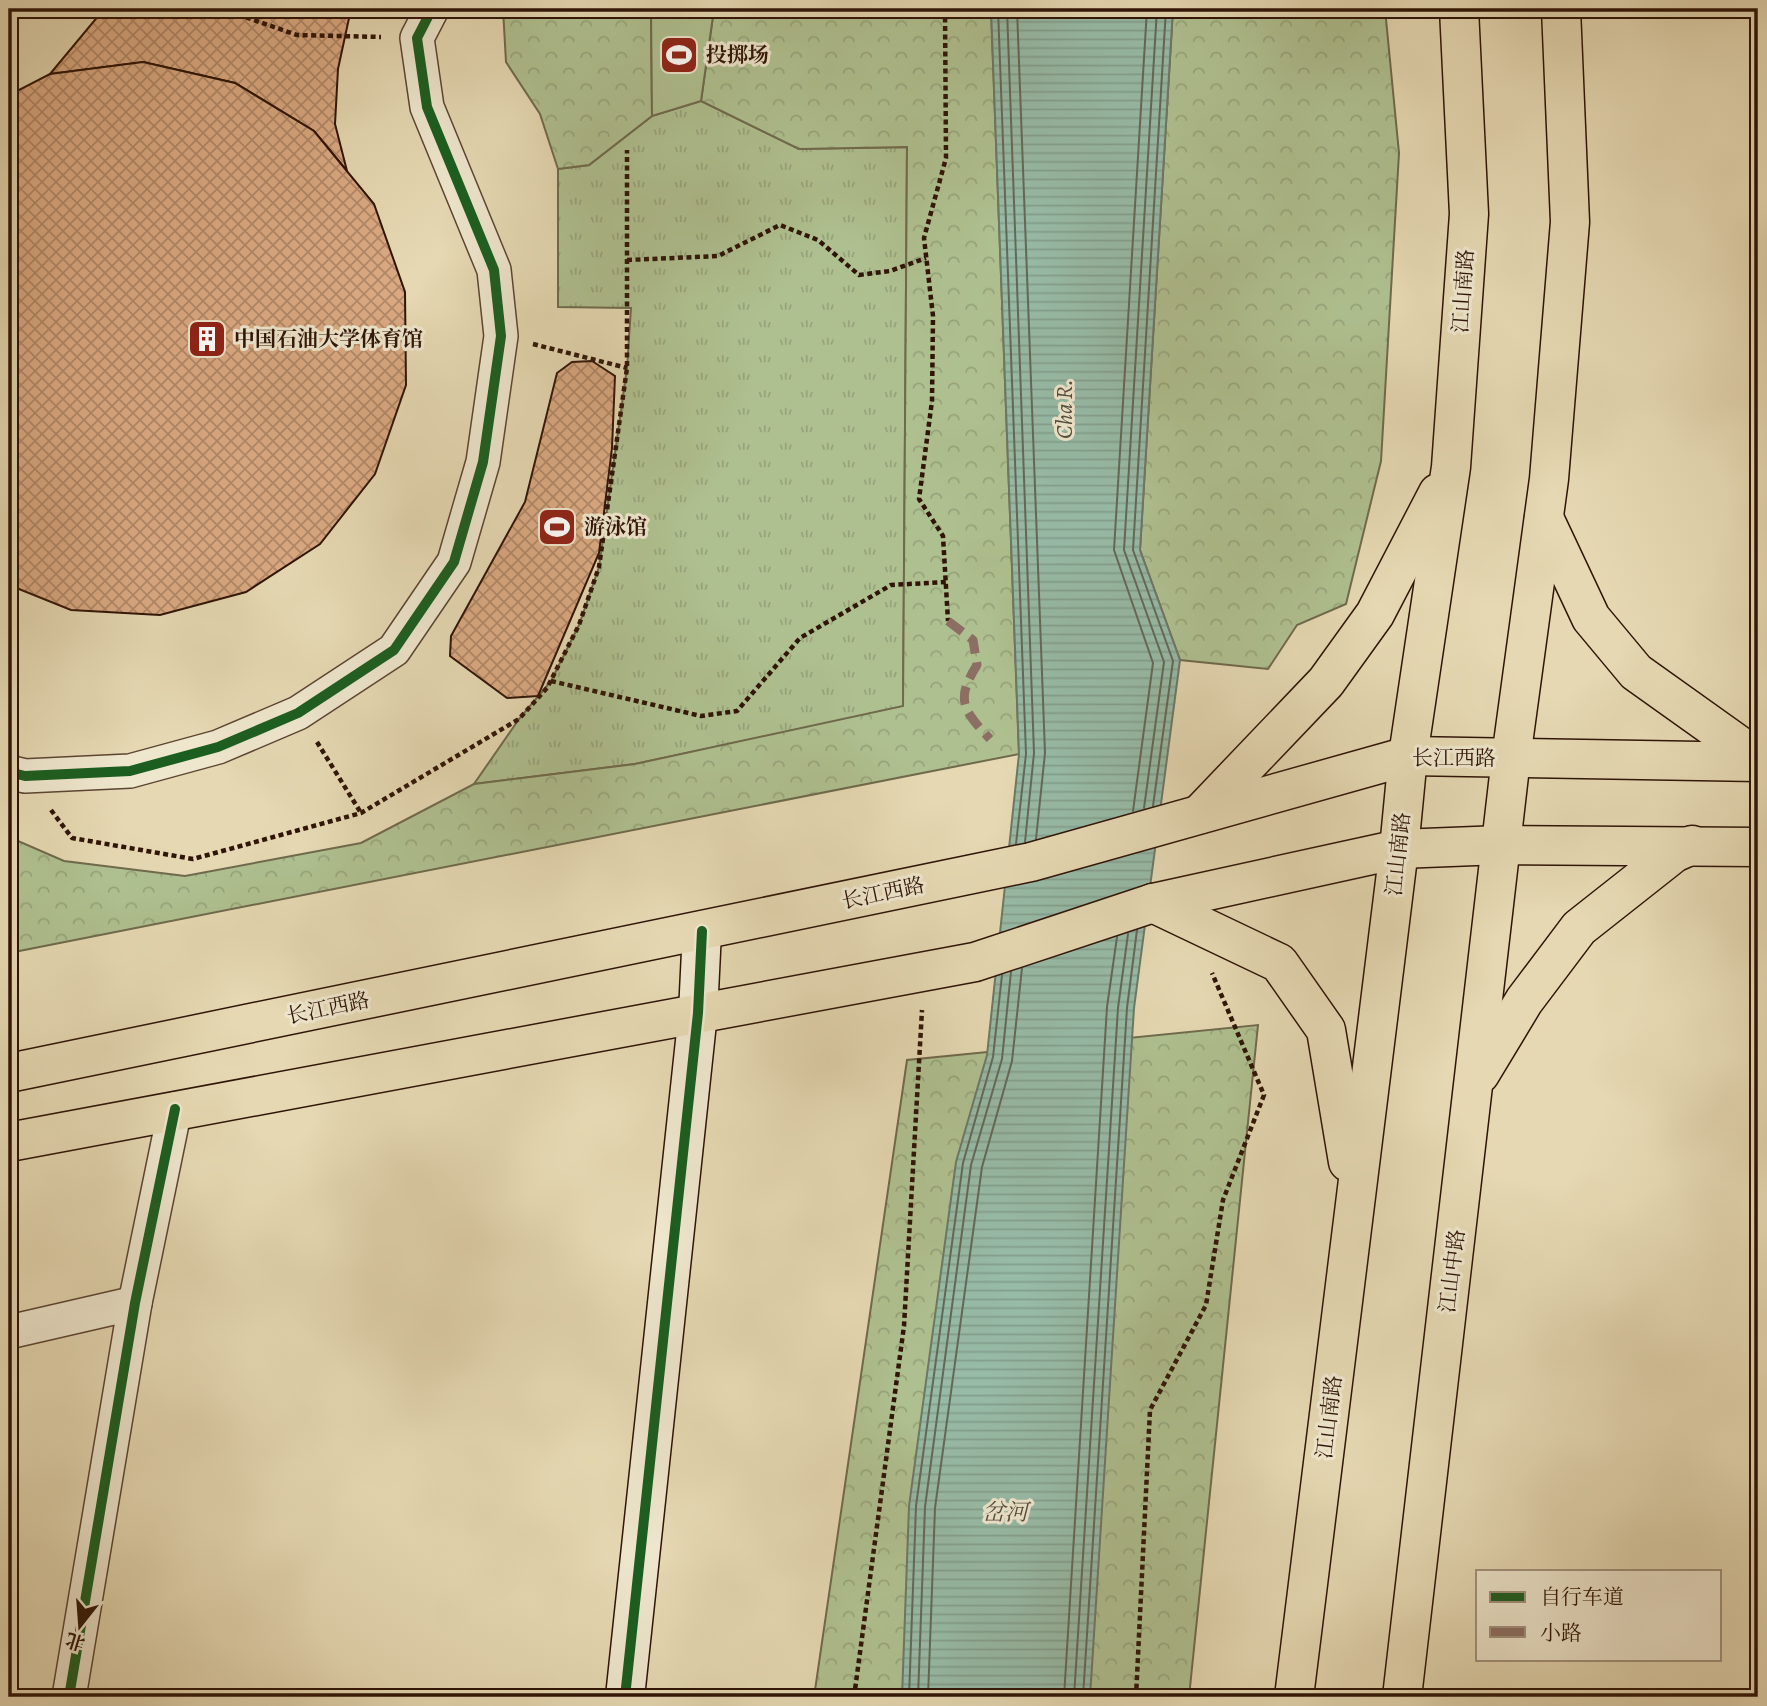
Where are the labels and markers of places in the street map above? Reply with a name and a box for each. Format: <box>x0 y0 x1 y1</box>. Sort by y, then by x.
sports icon: 投掷场 <box>658 34 700 76</box>
place label: 投掷场 <box>706 41 769 69</box>
building icon: 中国石油大学体育馆 <box>186 318 228 360</box>
place label: 中国石油大学体育馆 <box>234 325 423 353</box>
sports icon: 游泳馆 <box>536 506 578 548</box>
place label: 游泳馆 <box>584 513 647 541</box>

